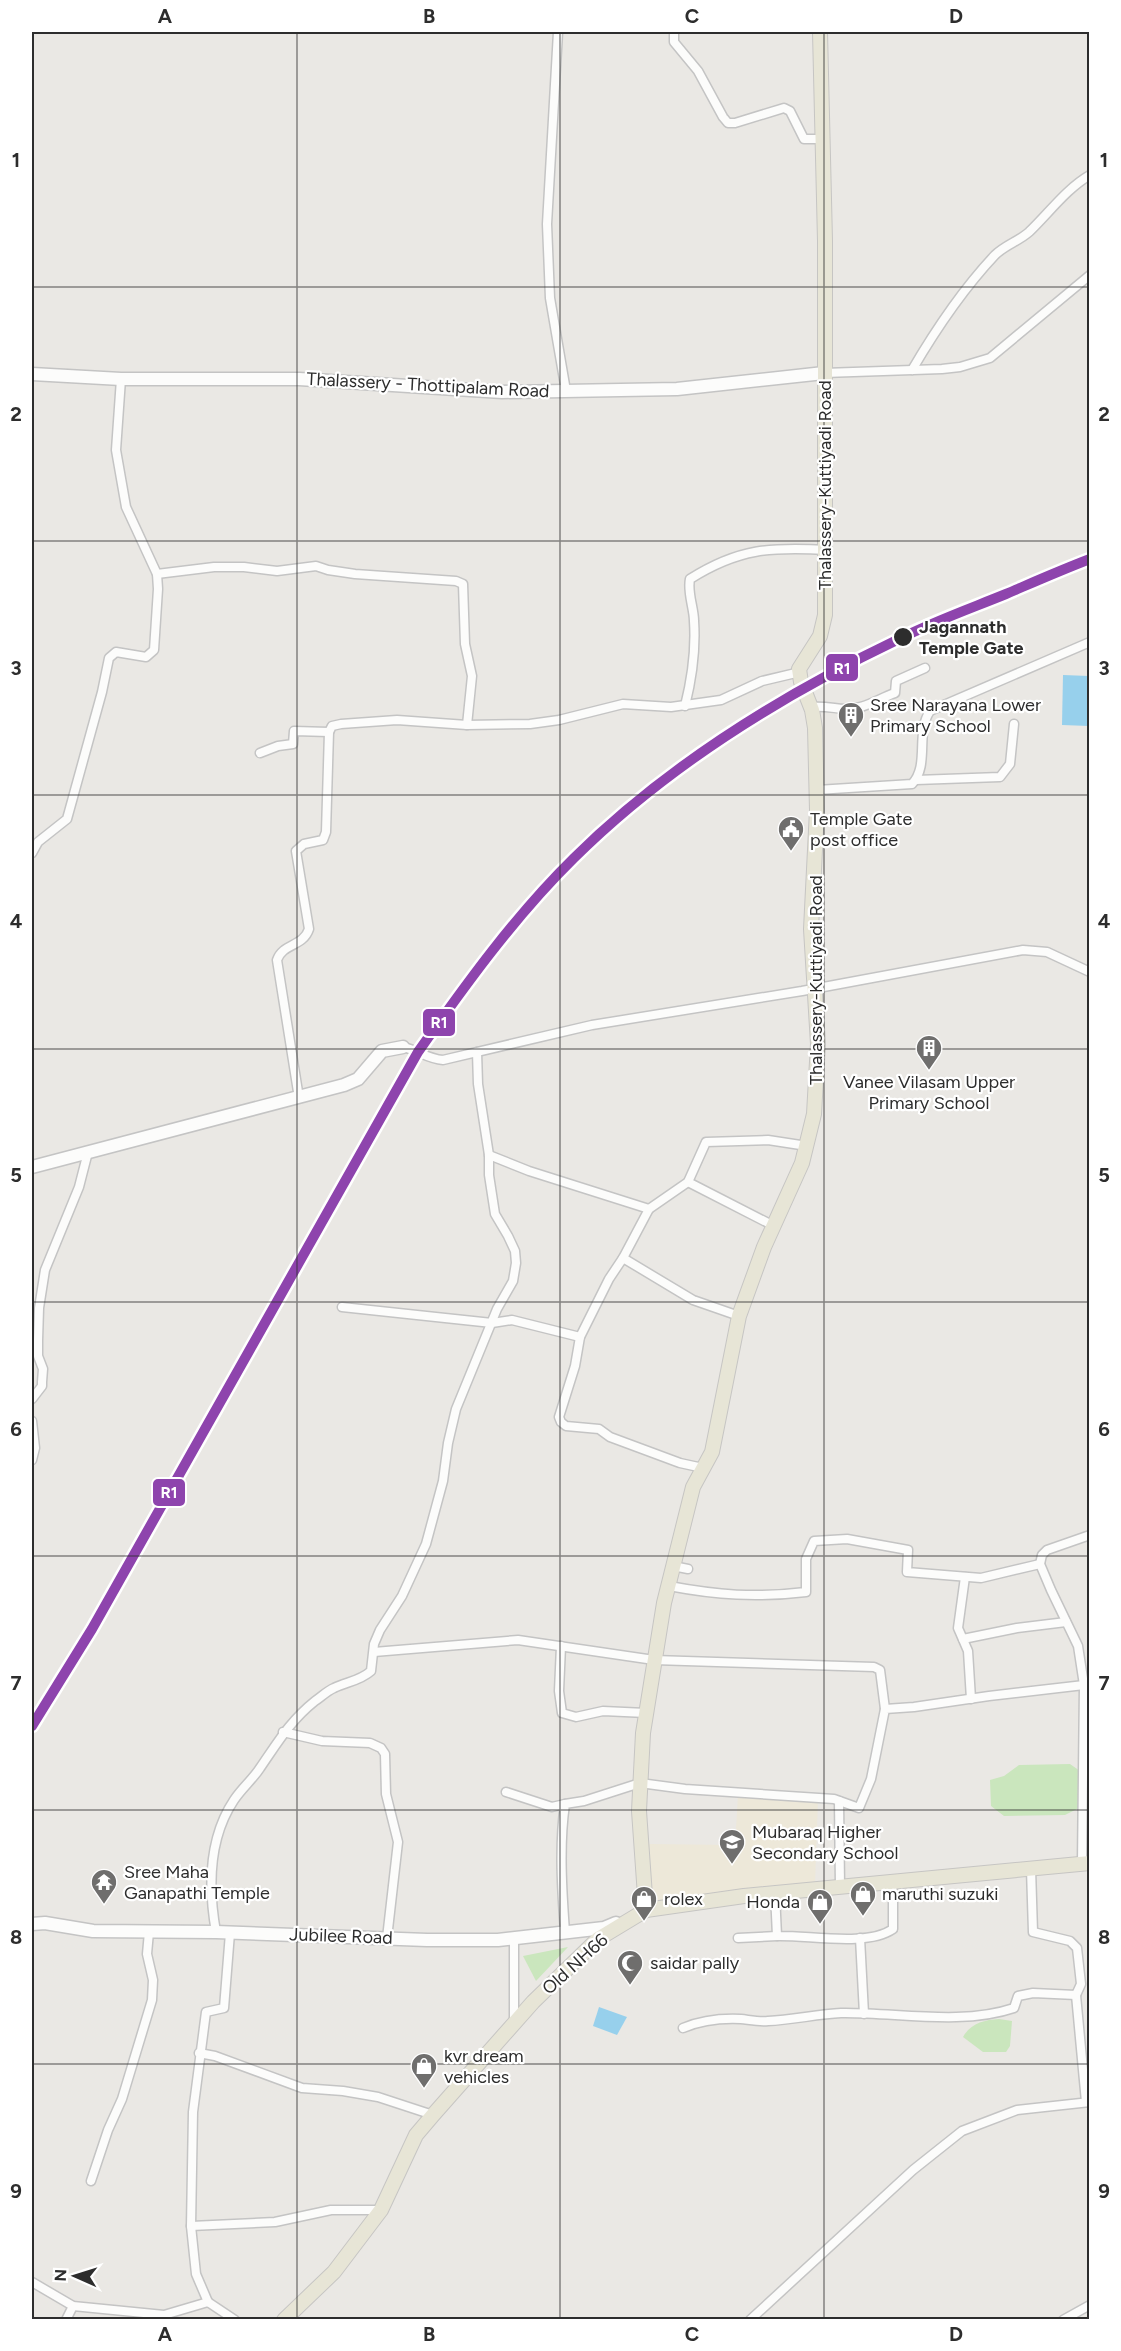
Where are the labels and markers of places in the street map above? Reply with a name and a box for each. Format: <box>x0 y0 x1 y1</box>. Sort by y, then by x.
place label: Jagannath Temple Gate <box>919 616 1024 659</box>
marker: Jagannath Temple Gate <box>892 626 914 648</box>
place label: Sree Narayana Lower Primary School <box>870 694 1041 737</box>
building icon: Sree Narayana Lower Primary School <box>836 700 866 738</box>
place label: Temple Gate post office <box>810 808 912 851</box>
public building icon: Temple Gate post office <box>776 814 806 852</box>
building icon: Vanee Vilasam Upper Primary School <box>914 1033 944 1071</box>
place label: Vanee Vilasam Upper Primary School <box>843 1071 1015 1114</box>
place label: Mubaraq Higher Secondary School <box>752 1821 899 1864</box>
school or university icon: Mubaraq Higher Secondary School <box>717 1827 747 1865</box>
place label: Sree Maha Ganapathi Temple <box>124 1861 270 1904</box>
temple icon: Sree Maha Ganapathi Temple <box>89 1867 119 1905</box>
shop icon: maruthi suzuki <box>848 1879 878 1917</box>
place label: maruthi suzuki <box>882 1883 998 1905</box>
shop icon: rolex <box>629 1884 659 1922</box>
shop icon: Honda <box>805 1887 835 1925</box>
place label: rolex <box>664 1888 703 1910</box>
place label: Honda <box>746 1891 800 1913</box>
mosque icon: saidar pally <box>615 1948 645 1986</box>
place label: saidar pally <box>650 1952 740 1974</box>
place label: kvr dream vehicles <box>444 2045 524 2088</box>
shop icon: kvr dream vehicles <box>409 2051 439 2089</box>

